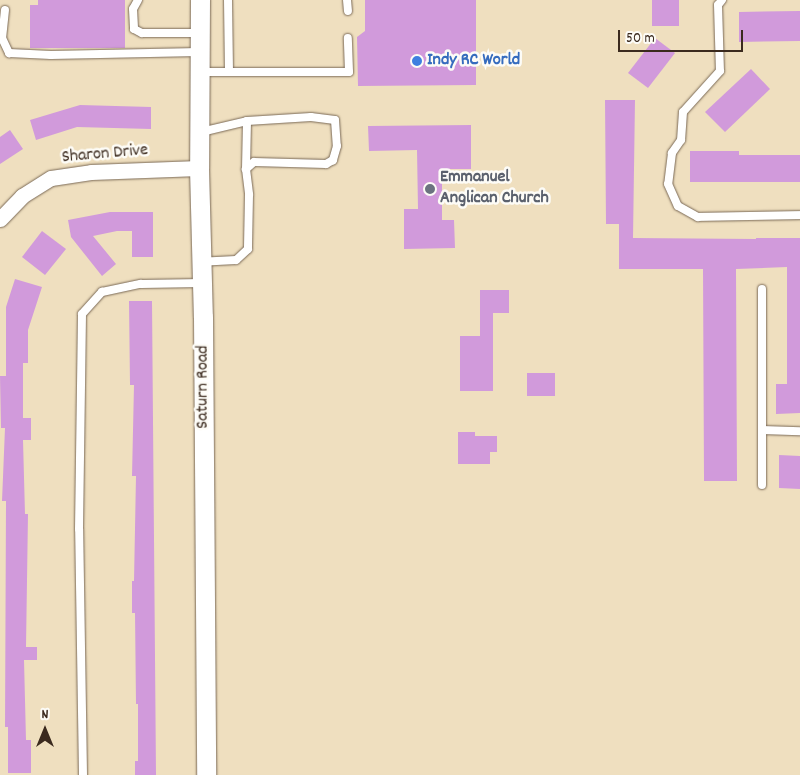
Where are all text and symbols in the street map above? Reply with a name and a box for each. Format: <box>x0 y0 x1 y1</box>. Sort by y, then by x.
scale bar <box>620 20 745 52</box>
text: 50 m <box>626 28 655 50</box>
place label: Indy RC World <box>427 50 520 72</box>
marker: Indy RC World <box>411 55 423 67</box>
street label: Sharon Drive <box>61 140 149 170</box>
place label: Emmanuel Anglican Church <box>440 168 549 210</box>
marker: Emmanuel Anglican Church <box>424 183 436 195</box>
street label: Saturn Road <box>193 345 215 429</box>
north arrow <box>20 705 70 755</box>
text: N <box>42 705 48 725</box>

